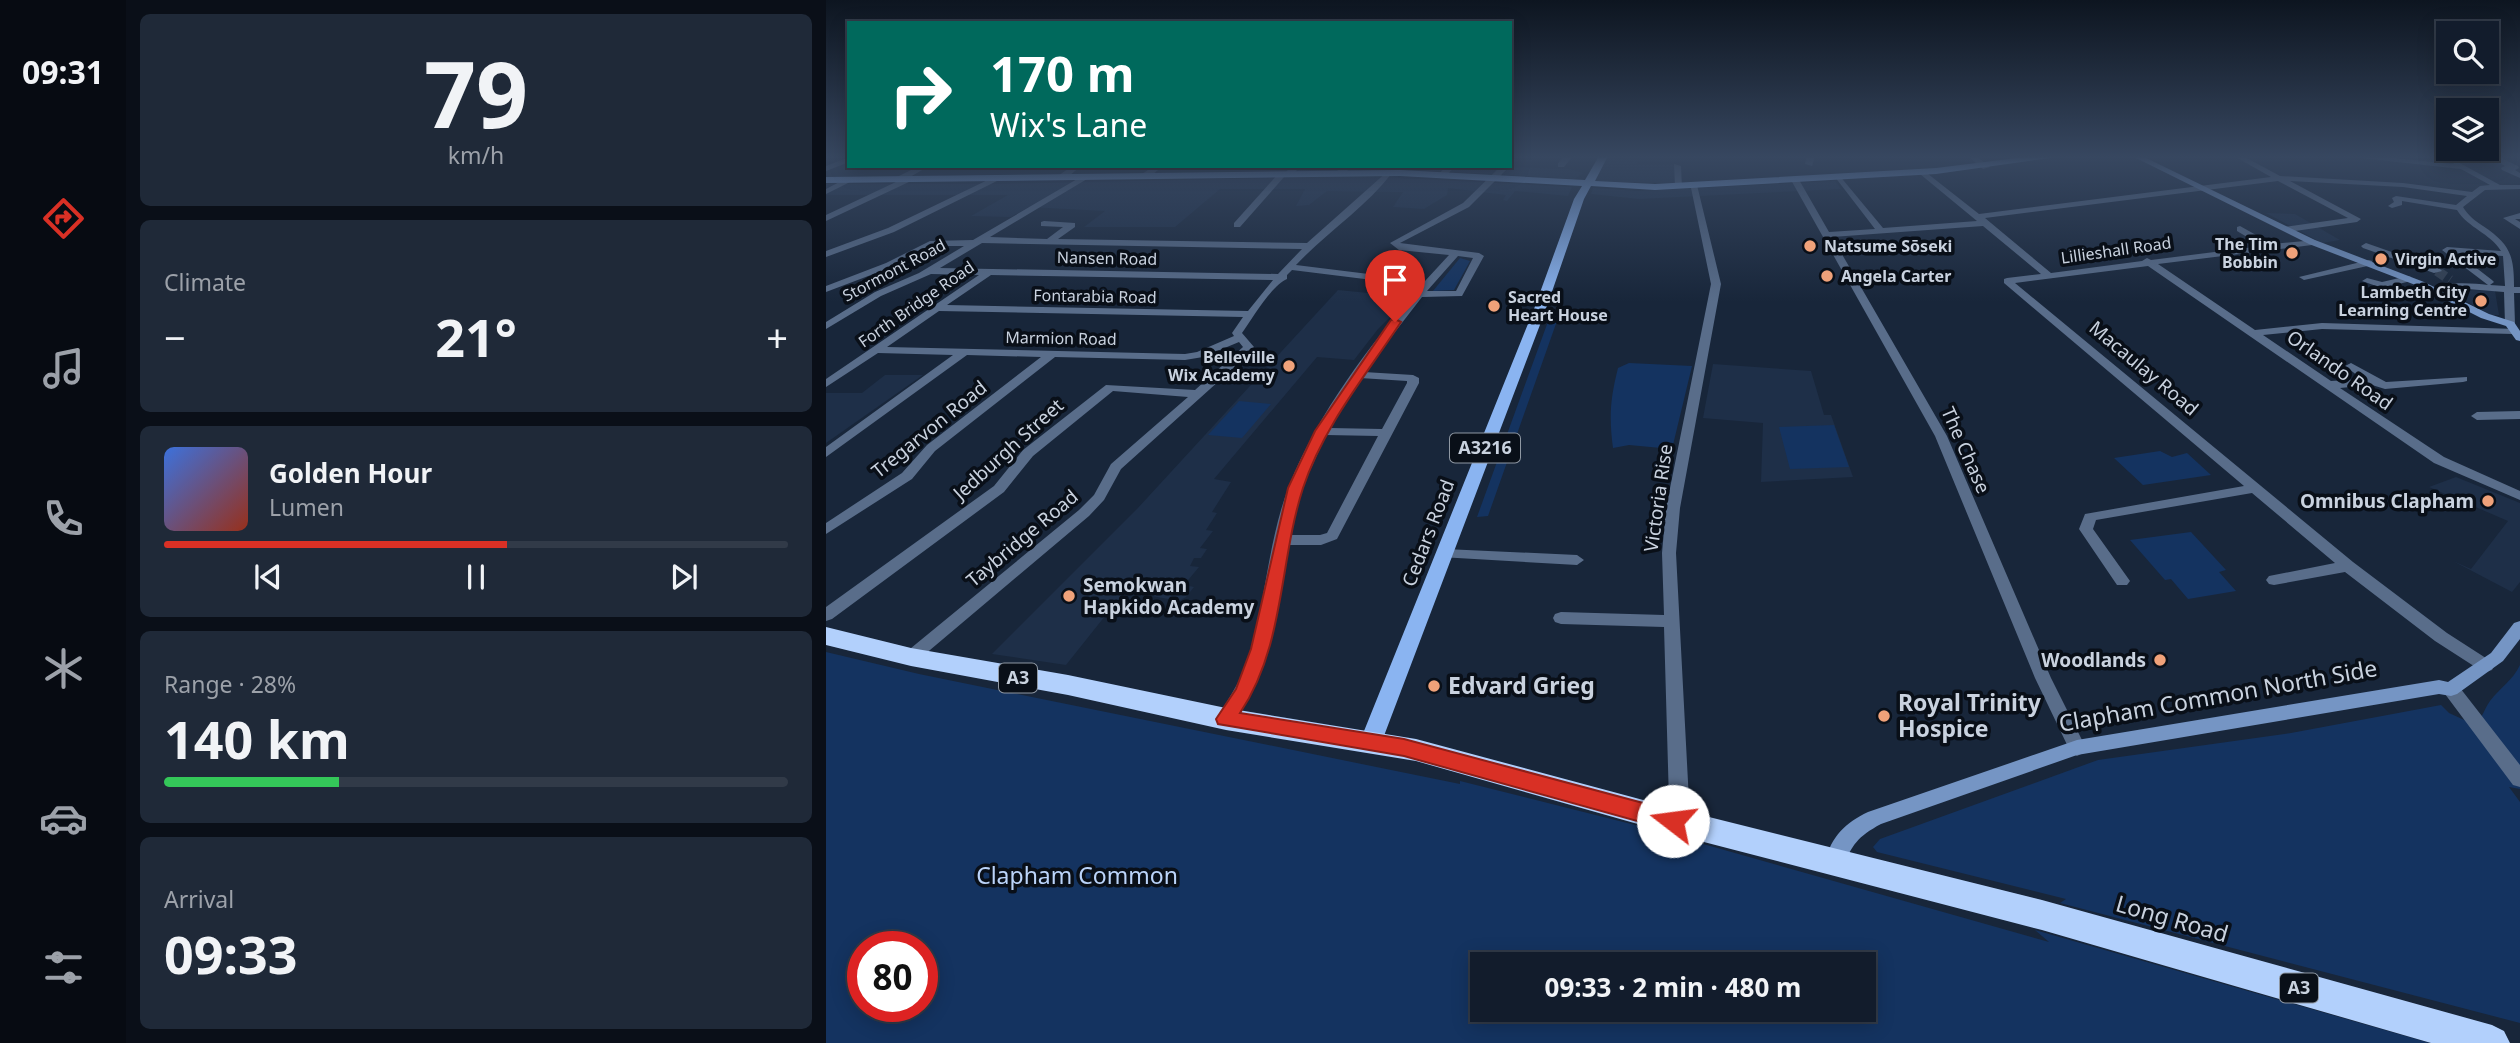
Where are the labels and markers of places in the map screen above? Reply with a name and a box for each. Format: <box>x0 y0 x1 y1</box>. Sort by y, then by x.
place label: The Tim Bobbin <box>2215 233 2278 273</box>
place label: Natsume Sōseki <box>1824 235 1952 257</box>
marker: Natsume Sōseki <box>1802 238 1818 254</box>
marker: The Tim Bobbin <box>2284 245 2300 261</box>
place label: Virgin Active <box>2395 248 2496 270</box>
pin <box>1365 250 1425 322</box>
marker: Virgin Active <box>2373 251 2389 267</box>
place label: Angela Carter <box>1841 265 1951 287</box>
marker: Angela Carter <box>1819 268 1835 284</box>
place label: Lambeth City Learning Centre <box>2338 281 2468 321</box>
place label: Sacred Heart House <box>1508 286 1608 326</box>
marker: Lambeth City Learning Centre <box>2473 293 2489 309</box>
marker: Sacred Heart House <box>1486 298 1502 314</box>
place label: Belleville Wix Academy <box>1168 346 1276 386</box>
marker: Belleville Wix Academy <box>1281 358 1297 374</box>
place label: Omnibus Clapham <box>2300 488 2474 514</box>
marker: Omnibus Clapham <box>2480 493 2496 509</box>
place label: Semokwan Hapkido Academy <box>1083 572 1254 620</box>
marker: Semokwan Hapkido Academy <box>1061 588 1077 604</box>
place label: Woodlands <box>2041 647 2146 673</box>
marker: Woodlands <box>2152 652 2168 668</box>
place label: Edvard Grieg <box>1448 669 1595 701</box>
marker: Edvard Grieg <box>1426 678 1442 694</box>
place label: Royal Trinity Hospice <box>1898 686 2042 744</box>
marker: Royal Trinity Hospice <box>1876 708 1892 724</box>

